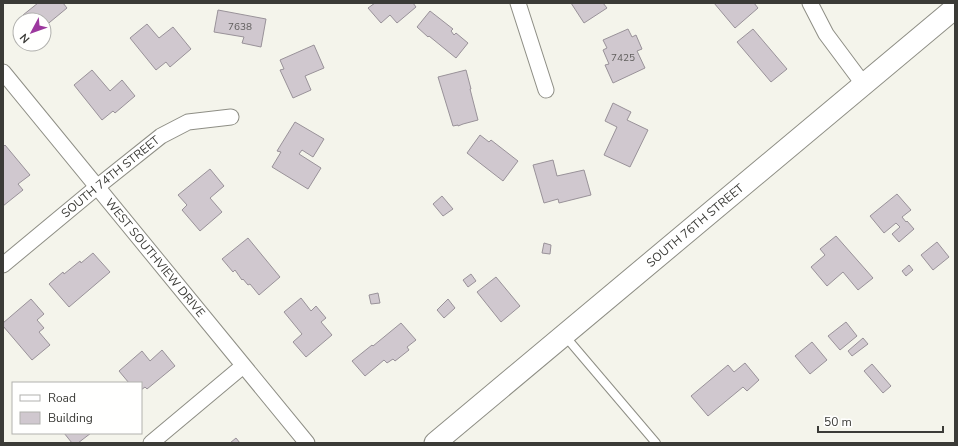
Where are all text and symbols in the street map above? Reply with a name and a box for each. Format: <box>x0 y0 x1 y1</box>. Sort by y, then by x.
north arrow <box>12 12 52 52</box>
house number: 7638 <box>228 20 252 34</box>
text: N <box>16 30 33 46</box>
house number: 7425 <box>611 51 635 65</box>
street label: SOUTH 74TH STREET <box>58 132 164 221</box>
street label: SOUTH 76TH STREET <box>643 180 748 271</box>
street label: WEST SOUTHVIEW DRIVE <box>102 195 209 320</box>
legend <box>12 382 142 434</box>
text: Road <box>48 390 76 406</box>
scale bar <box>818 408 943 434</box>
text: Building <box>48 410 93 426</box>
text: 50 m <box>824 414 852 430</box>

